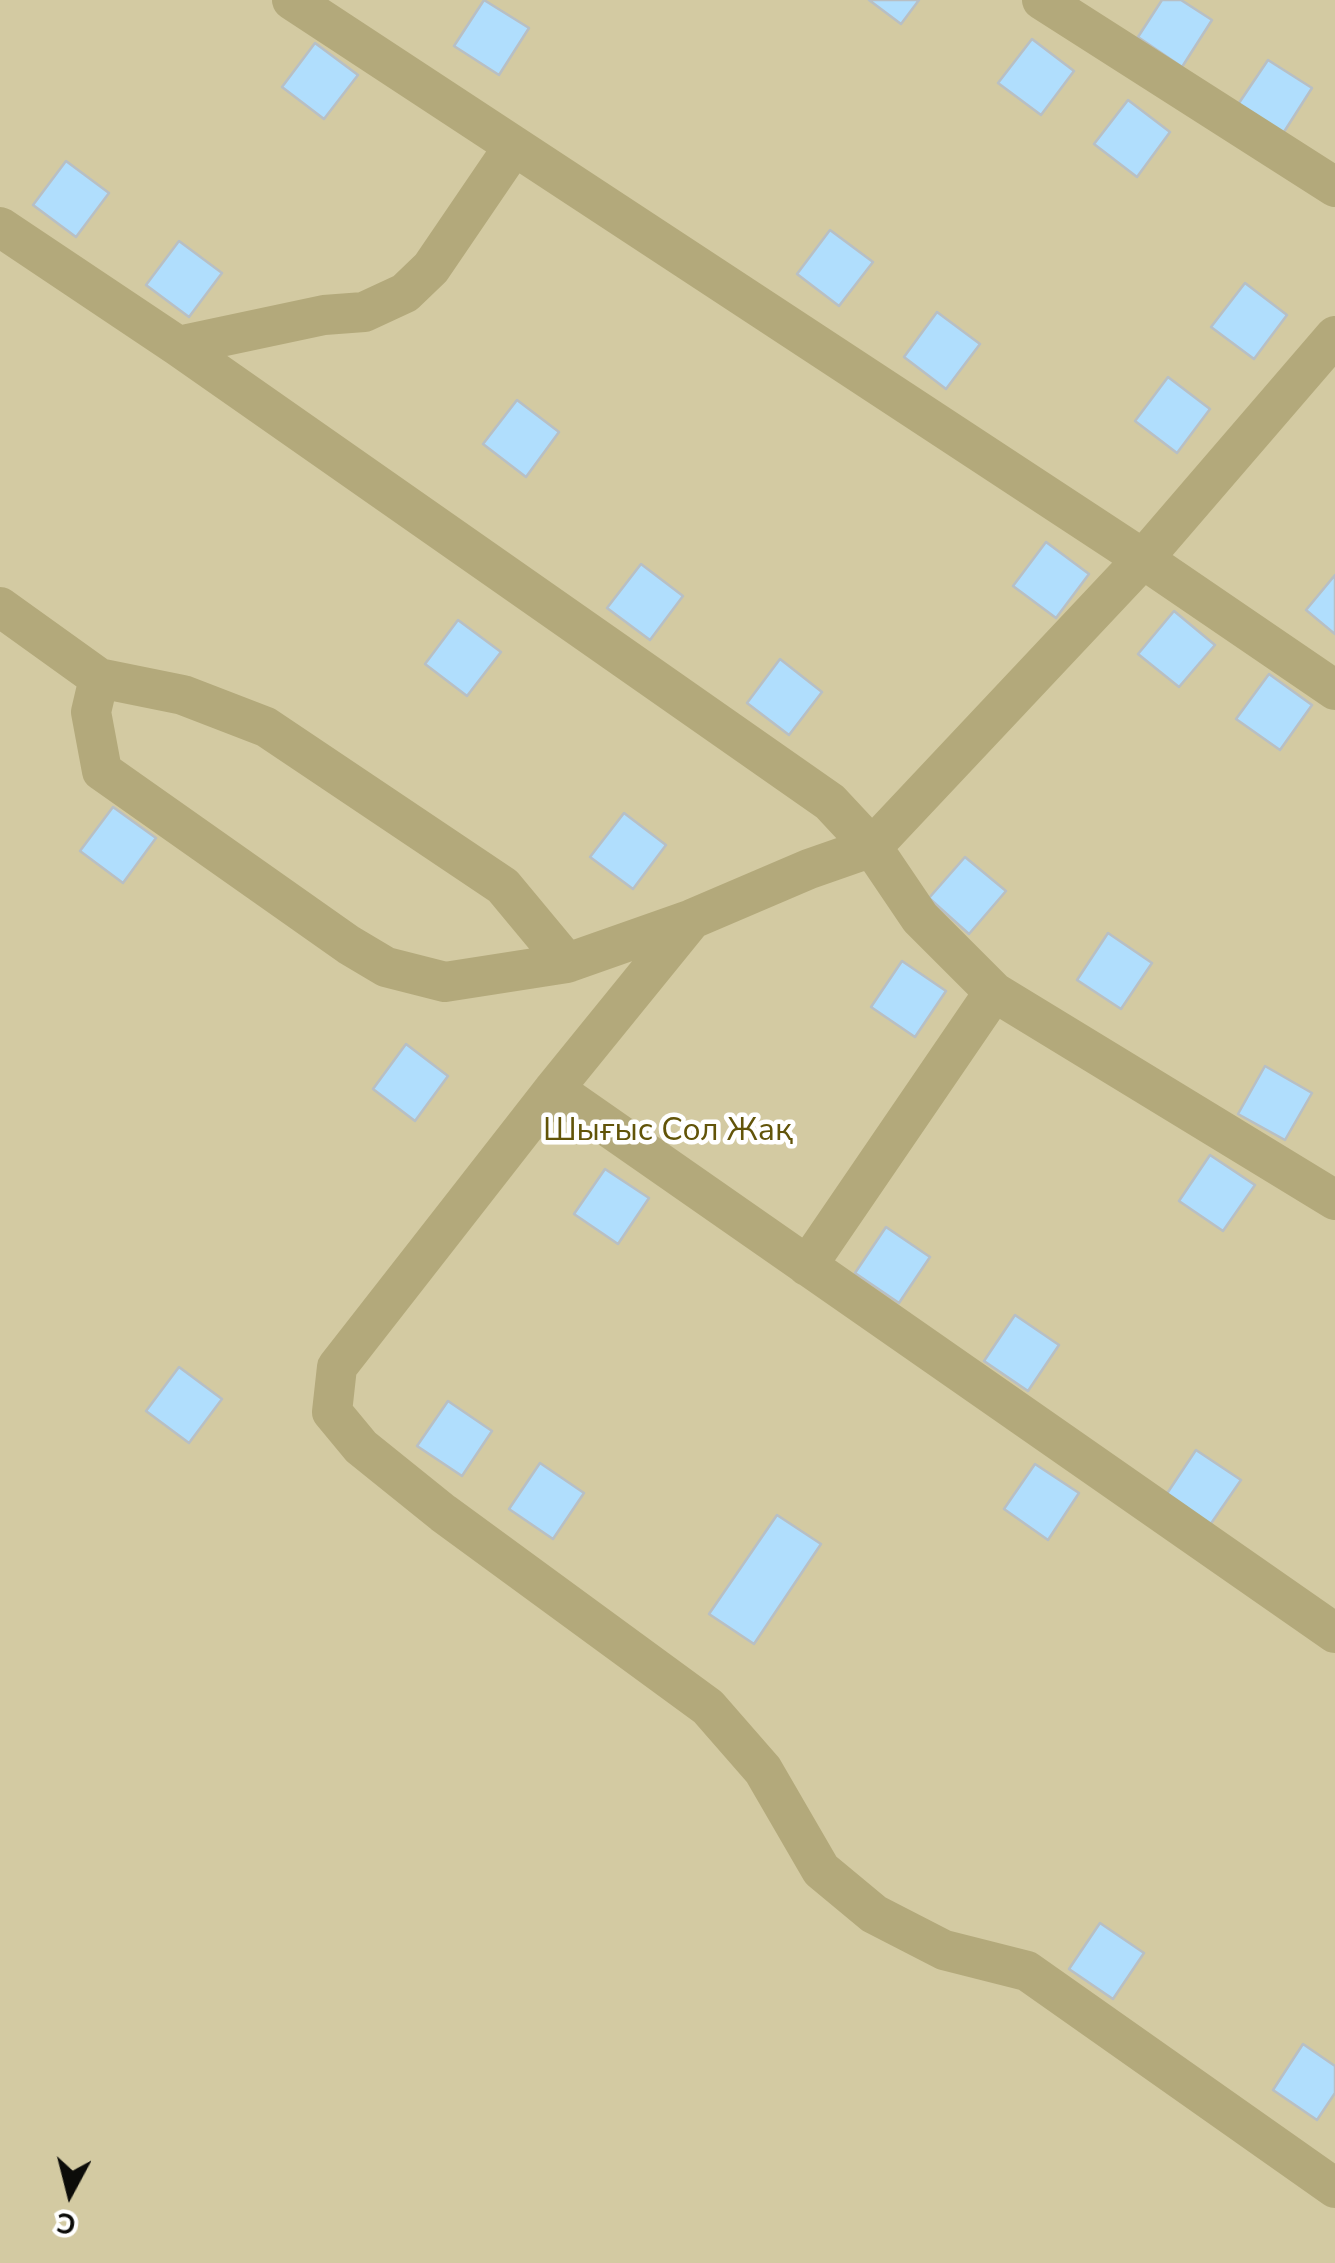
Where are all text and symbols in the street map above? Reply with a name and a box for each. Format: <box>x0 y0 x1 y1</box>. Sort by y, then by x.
park label: Шығыс Сол Жақ <box>543 1113 793 1151</box>
north arrow <box>20 2143 120 2243</box>
text: С <box>55 2203 78 2243</box>

